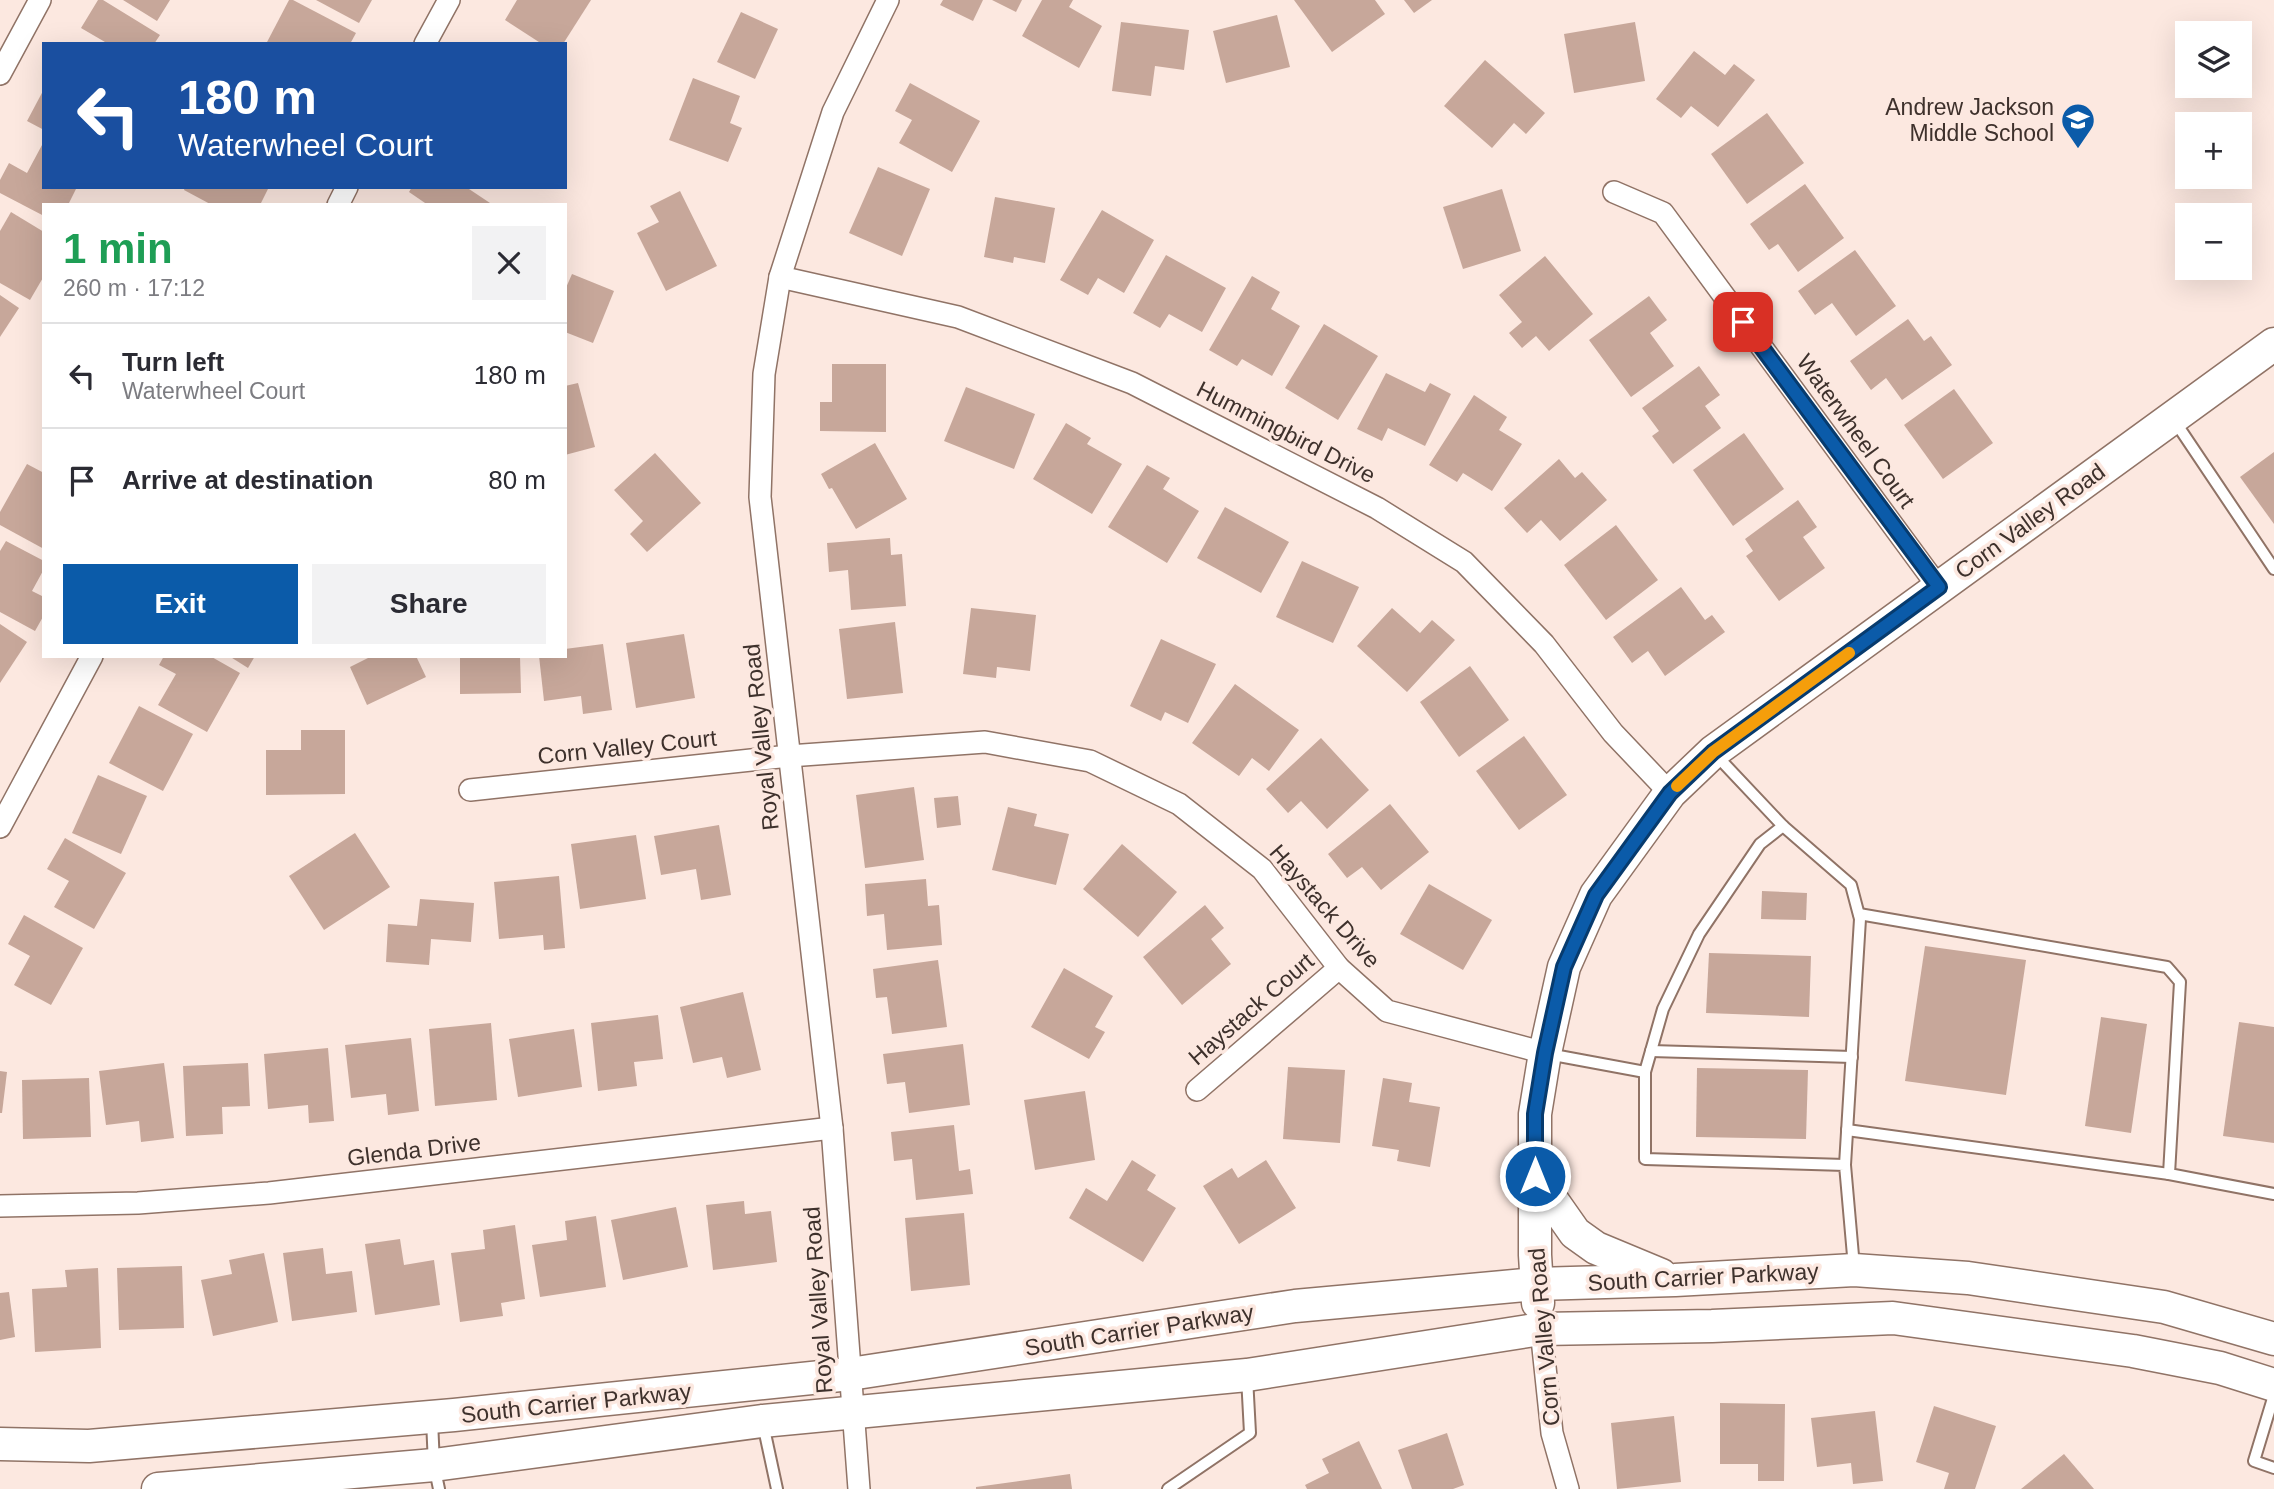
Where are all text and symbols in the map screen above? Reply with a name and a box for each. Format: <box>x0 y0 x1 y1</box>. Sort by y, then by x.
map controls <box>2175 21 2252 280</box>
button: layers <box>2175 21 2252 98</box>
icon: left <box>63 70 154 161</box>
text: 180 m <box>178 70 317 124</box>
place label: Andrew Jackson Middle School <box>1885 94 2054 146</box>
school or university icon: Andrew Jackson Middle School <box>2059 101 2097 150</box>
button: + <box>2175 112 2252 189</box>
text: Waterwheel Court <box>178 127 433 163</box>
button: − <box>2175 203 2252 280</box>
text: 1 min <box>63 225 173 272</box>
button: close <box>472 226 546 300</box>
text: 260 m · 17:12 <box>63 275 205 301</box>
pin <box>1713 292 1773 352</box>
icon: arrive <box>1724 303 1762 341</box>
text: Turn left <box>122 347 224 377</box>
street label: Waterwheel Court <box>1792 349 1921 513</box>
icon: left <box>63 357 101 395</box>
text: 180 m <box>474 360 546 390</box>
street label: Hummingbird Drive <box>1192 376 1380 488</box>
text: Waterwheel Court <box>122 378 305 404</box>
street label: Corn Valley Road <box>1950 458 2110 584</box>
icon: arrive <box>63 462 101 500</box>
text: Arrive at destination <box>122 465 373 495</box>
text: 80 m <box>488 465 546 495</box>
button: Exit <box>63 564 298 644</box>
button: Share <box>312 564 546 644</box>
street label: Royal Valley Road <box>738 642 784 832</box>
street label: Corn Valley Court <box>536 725 718 769</box>
street label: Haystack Drive <box>1264 839 1386 973</box>
street label: Haystack Court <box>1183 947 1319 1070</box>
street label: Glenda Drive <box>346 1129 482 1171</box>
position arrow <box>1498 1139 1572 1213</box>
street label: Royal Valley Road <box>798 1206 838 1394</box>
street label: Corn Valley Road <box>1523 1247 1565 1427</box>
street label: South Carrier Parkway <box>1587 1258 1820 1296</box>
street label: South Carrier Parkway <box>1023 1299 1256 1361</box>
street label: South Carrier Parkway <box>460 1378 693 1428</box>

